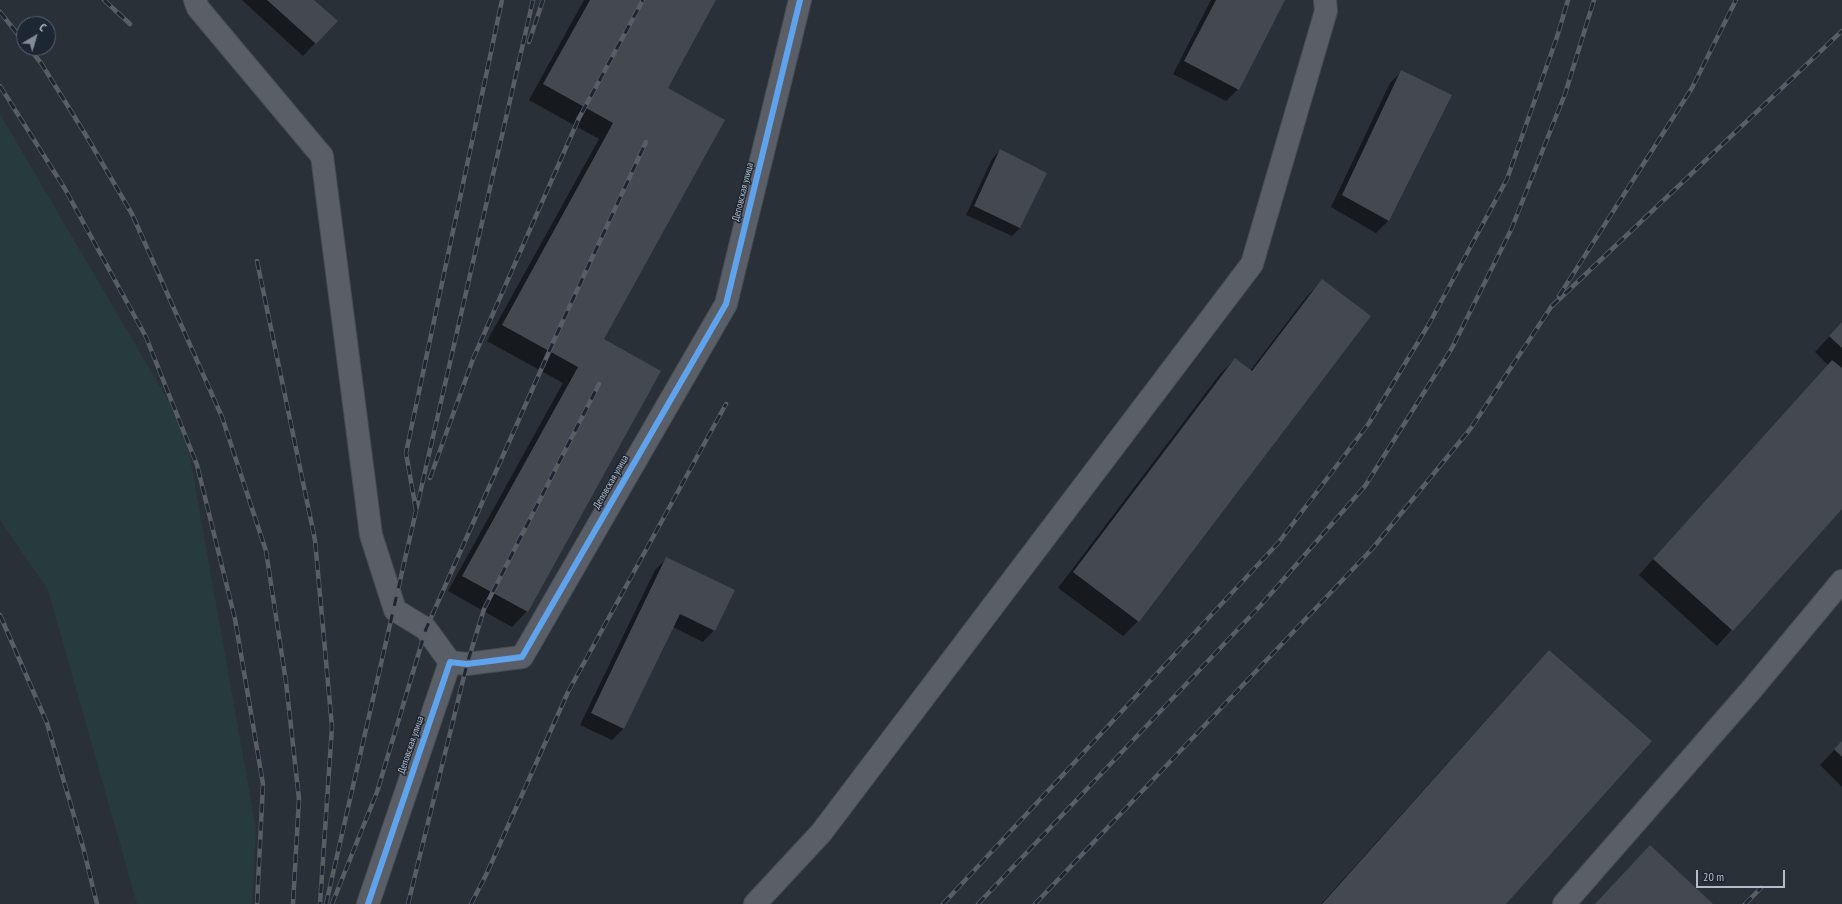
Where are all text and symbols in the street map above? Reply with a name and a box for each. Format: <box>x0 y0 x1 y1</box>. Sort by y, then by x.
north arrow <box>16 16 56 56</box>
text: С <box>36 20 49 34</box>
street label: Деповская улица <box>730 161 756 223</box>
street label: Деповская улица <box>591 453 631 511</box>
street label: Деповская улица <box>396 715 426 775</box>
scale bar <box>1698 862 1787 888</box>
text: 20 m <box>1703 869 1724 884</box>

